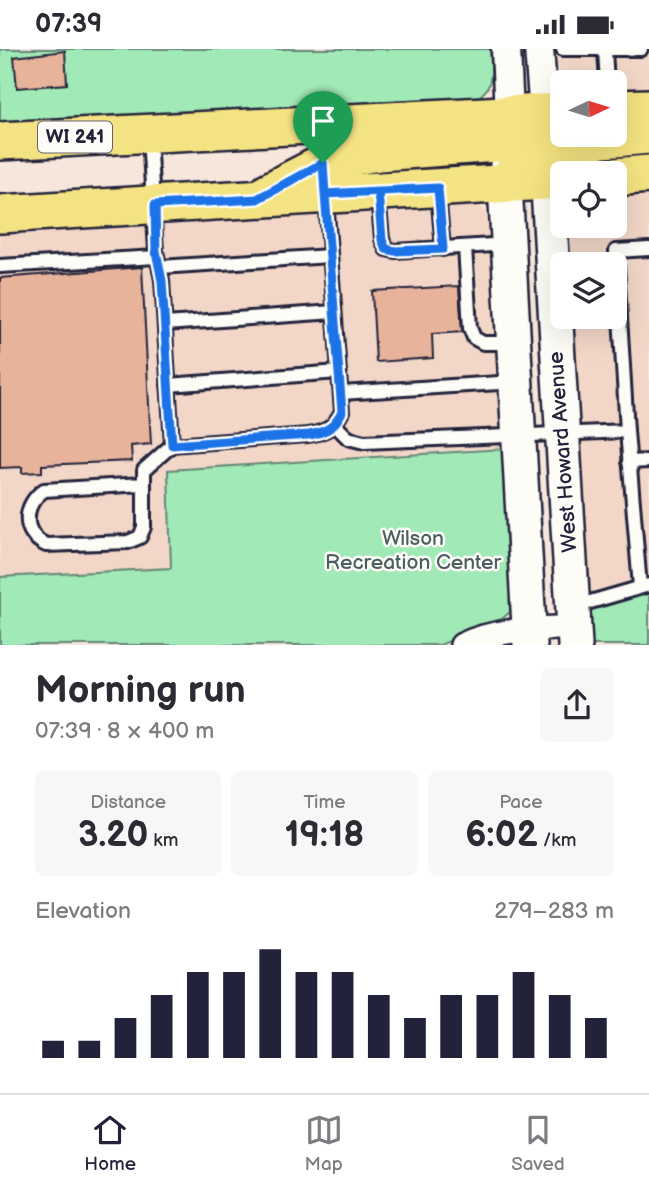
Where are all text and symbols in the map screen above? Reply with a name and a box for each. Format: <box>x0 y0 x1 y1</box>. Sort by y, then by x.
text: 07:39 <box>35 9 102 40</box>
north arrow <box>550 70 626 147</box>
map controls <box>550 70 627 329</box>
pin <box>293 91 353 163</box>
icon: arrive <box>304 102 342 140</box>
road number: WI 241 <box>38 121 112 153</box>
button: locate <box>550 161 627 238</box>
button: layers <box>550 252 627 329</box>
street label: West Howard Avenue <box>544 351 582 553</box>
park label: Wilson Recreation Center <box>325 526 501 575</box>
text: Morning run <box>35 668 246 713</box>
button: share <box>540 668 614 742</box>
text: 07:39 · 8 × 400 m <box>35 717 214 745</box>
text: Distance <box>90 791 166 814</box>
text: Time <box>303 791 346 814</box>
text: Pace <box>499 791 542 814</box>
text: 3.20 <box>78 814 148 857</box>
text: 19:18 <box>285 814 364 857</box>
text: 6:02 <box>465 814 538 857</box>
text: km <box>148 829 178 852</box>
text: /km <box>538 829 576 852</box>
text: Elevation <box>35 897 131 925</box>
text: 279–283 m <box>494 897 614 925</box>
tab: Home <box>84 1111 136 1176</box>
tab: Map <box>305 1111 343 1176</box>
tab: Saved <box>511 1111 565 1176</box>

